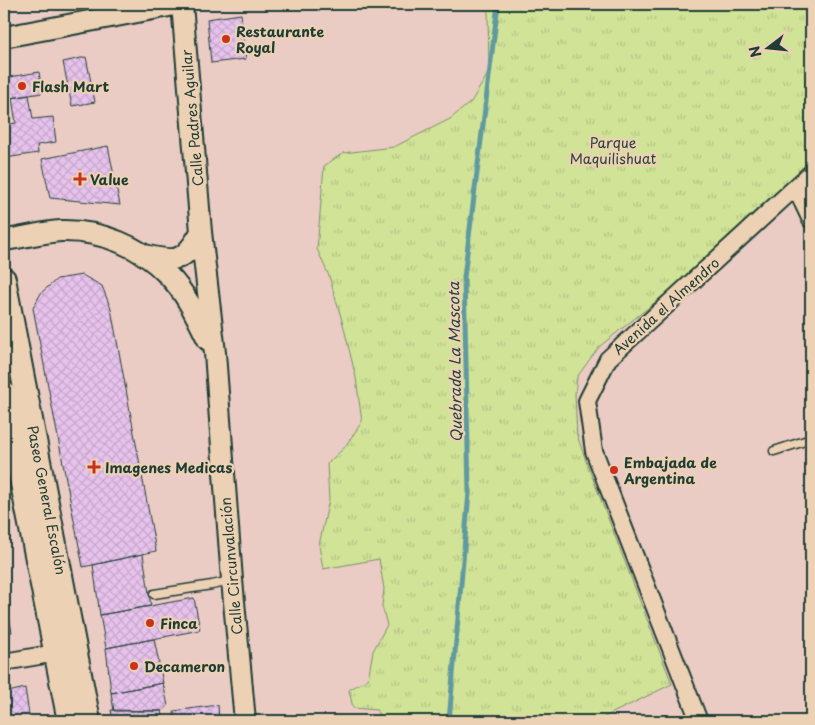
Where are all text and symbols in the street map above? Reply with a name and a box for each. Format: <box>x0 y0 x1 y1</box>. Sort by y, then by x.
place label: Restaurante Royal <box>236 21 324 58</box>
north arrow <box>742 22 792 72</box>
marker: Restaurante Royal <box>220 33 232 45</box>
text: N <box>743 43 767 60</box>
street label: Calle Padres Aguilar <box>176 48 208 187</box>
place label: Flash Mart <box>32 76 109 97</box>
marker: Flash Mart <box>16 80 28 92</box>
park label: Parque Maquilishuat <box>570 132 657 169</box>
place label: Value <box>90 169 129 190</box>
marker: Value <box>74 173 86 185</box>
street label: Avenida el Almendro <box>608 252 724 360</box>
water label: Quebrada La Mascota <box>441 281 467 442</box>
street label: Paseo General Escalón <box>22 423 72 577</box>
place label: Embajada de Argentina <box>623 452 717 489</box>
place label: Imagenes Medicas <box>105 457 233 478</box>
marker: Imagenes Medicas <box>87 460 101 474</box>
marker: Embajada de Argentina <box>608 464 620 476</box>
street label: Calle Circunvalación <box>215 496 247 636</box>
place label: Finca <box>160 613 198 634</box>
marker: Finca <box>144 617 156 629</box>
place label: Decameron <box>144 656 225 677</box>
marker: Decameron <box>128 660 140 672</box>

